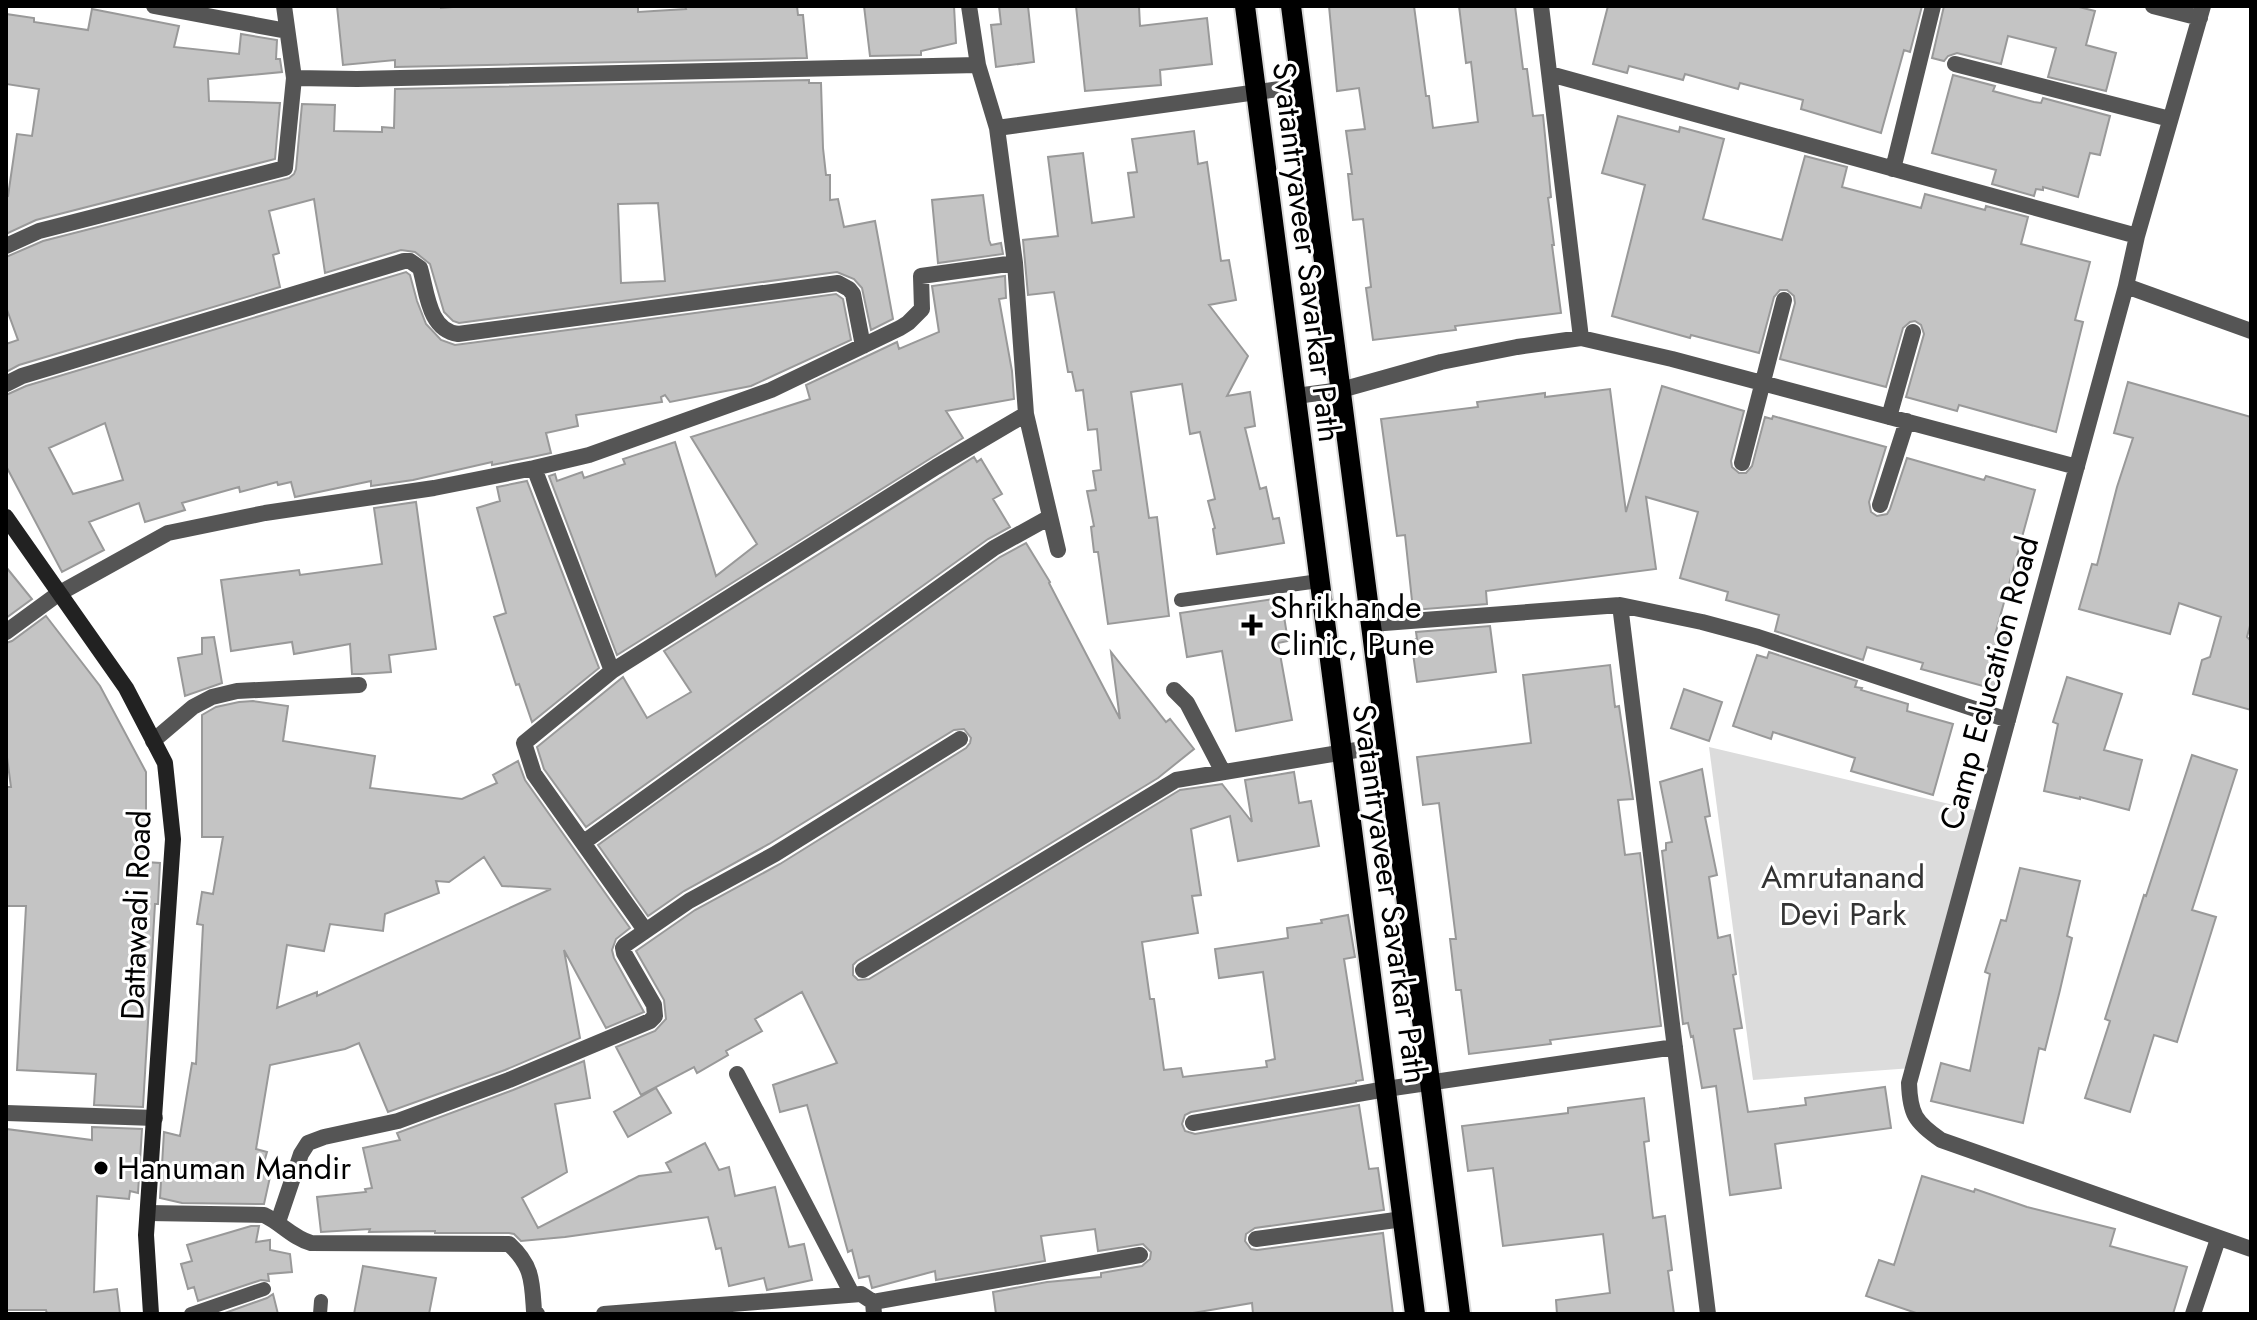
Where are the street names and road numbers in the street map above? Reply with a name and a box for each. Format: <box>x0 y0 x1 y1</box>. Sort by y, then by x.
street label: Svatantryaveer Savarkar Path <box>1261 59 1353 445</box>
street label: Camp Education Road <box>1928 531 2050 835</box>
street label: Svatantryaveer Savarkar Path <box>1341 701 1439 1087</box>
street label: Dattawadi Road <box>109 809 163 1021</box>

